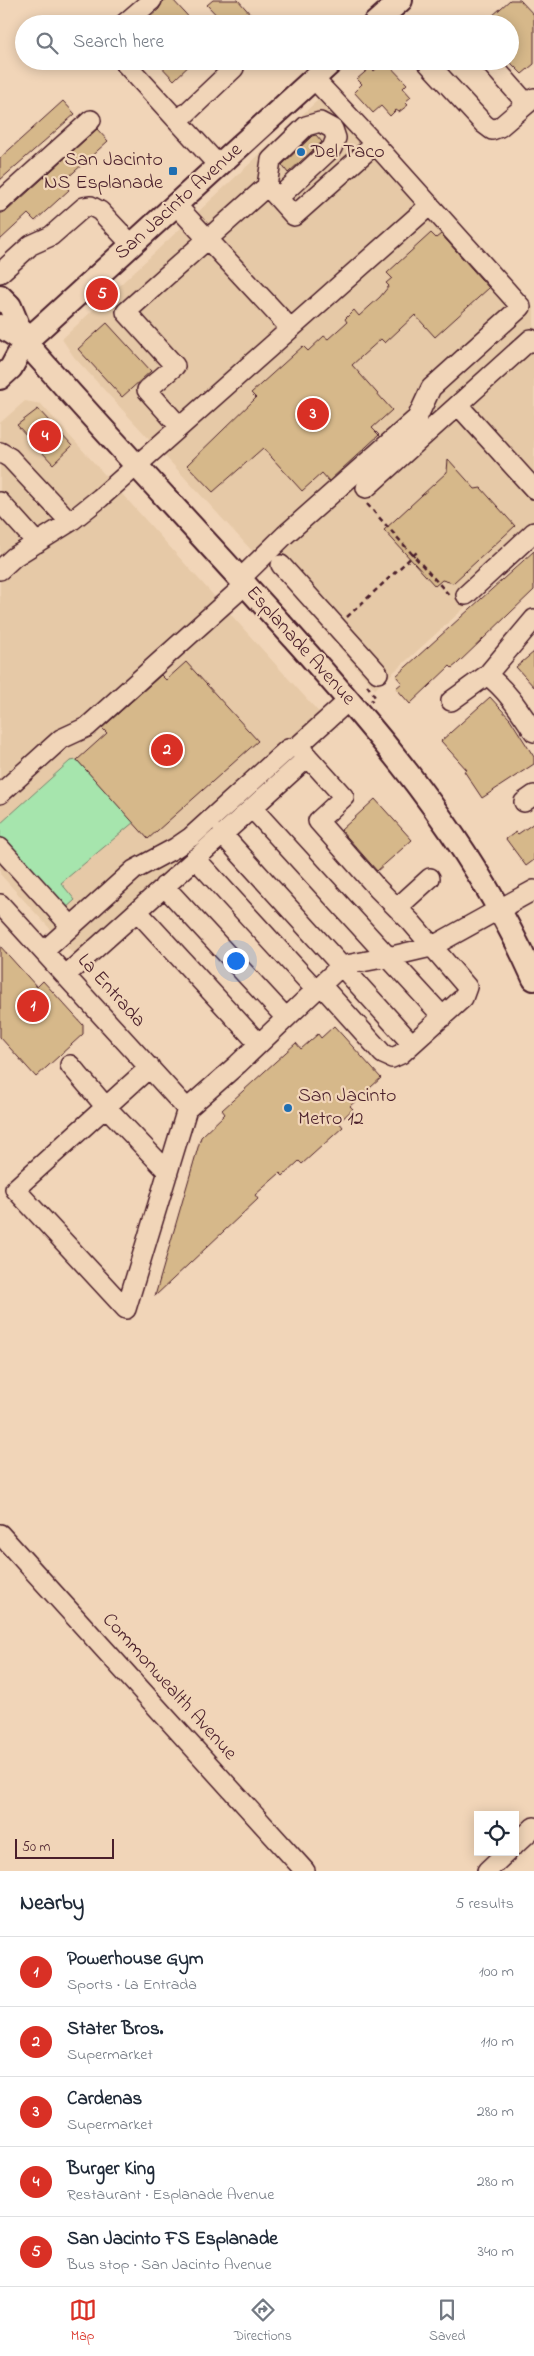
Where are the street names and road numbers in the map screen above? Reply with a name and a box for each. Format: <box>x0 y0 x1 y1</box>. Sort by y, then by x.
street label: San Jacinto Avenue <box>109 137 249 267</box>
street label: Esplanade Avenue <box>238 580 362 712</box>
street label: La Entrada <box>70 948 152 1034</box>
street label: Commonwealth Avenue <box>95 1607 243 1767</box>

